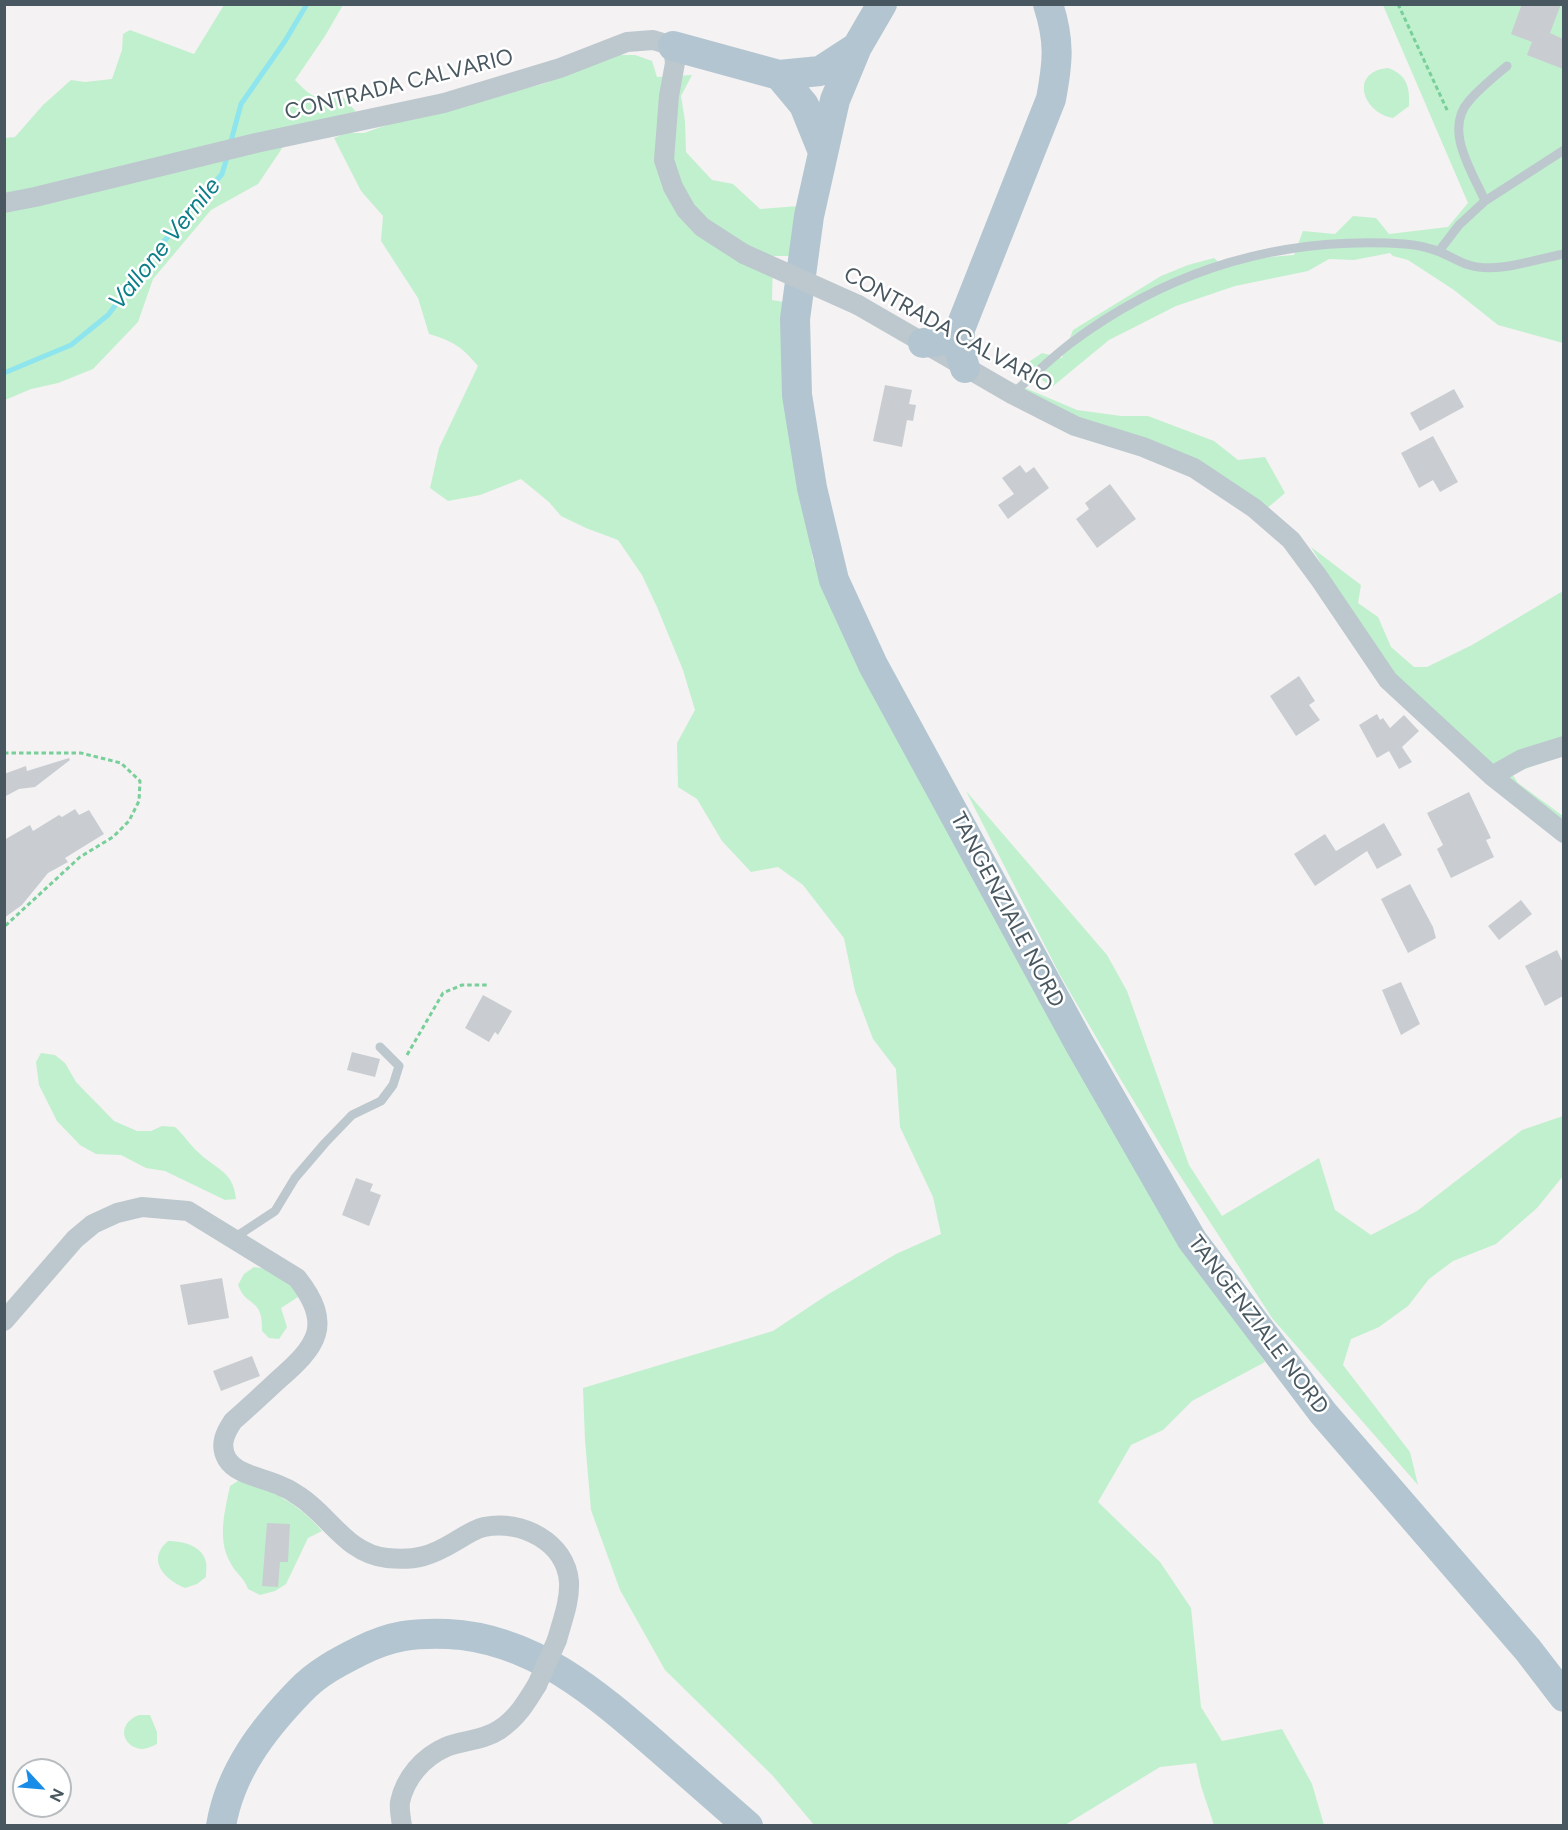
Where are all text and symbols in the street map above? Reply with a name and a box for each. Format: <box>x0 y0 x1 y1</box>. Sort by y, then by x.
street label: CONTRADA CALVARIO <box>282 44 516 126</box>
water label: Vallone Vernile <box>103 172 227 316</box>
street label: CONTRADA CALVARIO <box>839 262 1057 398</box>
street label: TANGENZIALE NORD <box>944 808 1070 1012</box>
street label: TANGENZIALE NORD <box>1182 1230 1334 1420</box>
north arrow <box>12 1758 72 1818</box>
text: N <box>46 1786 68 1805</box>

